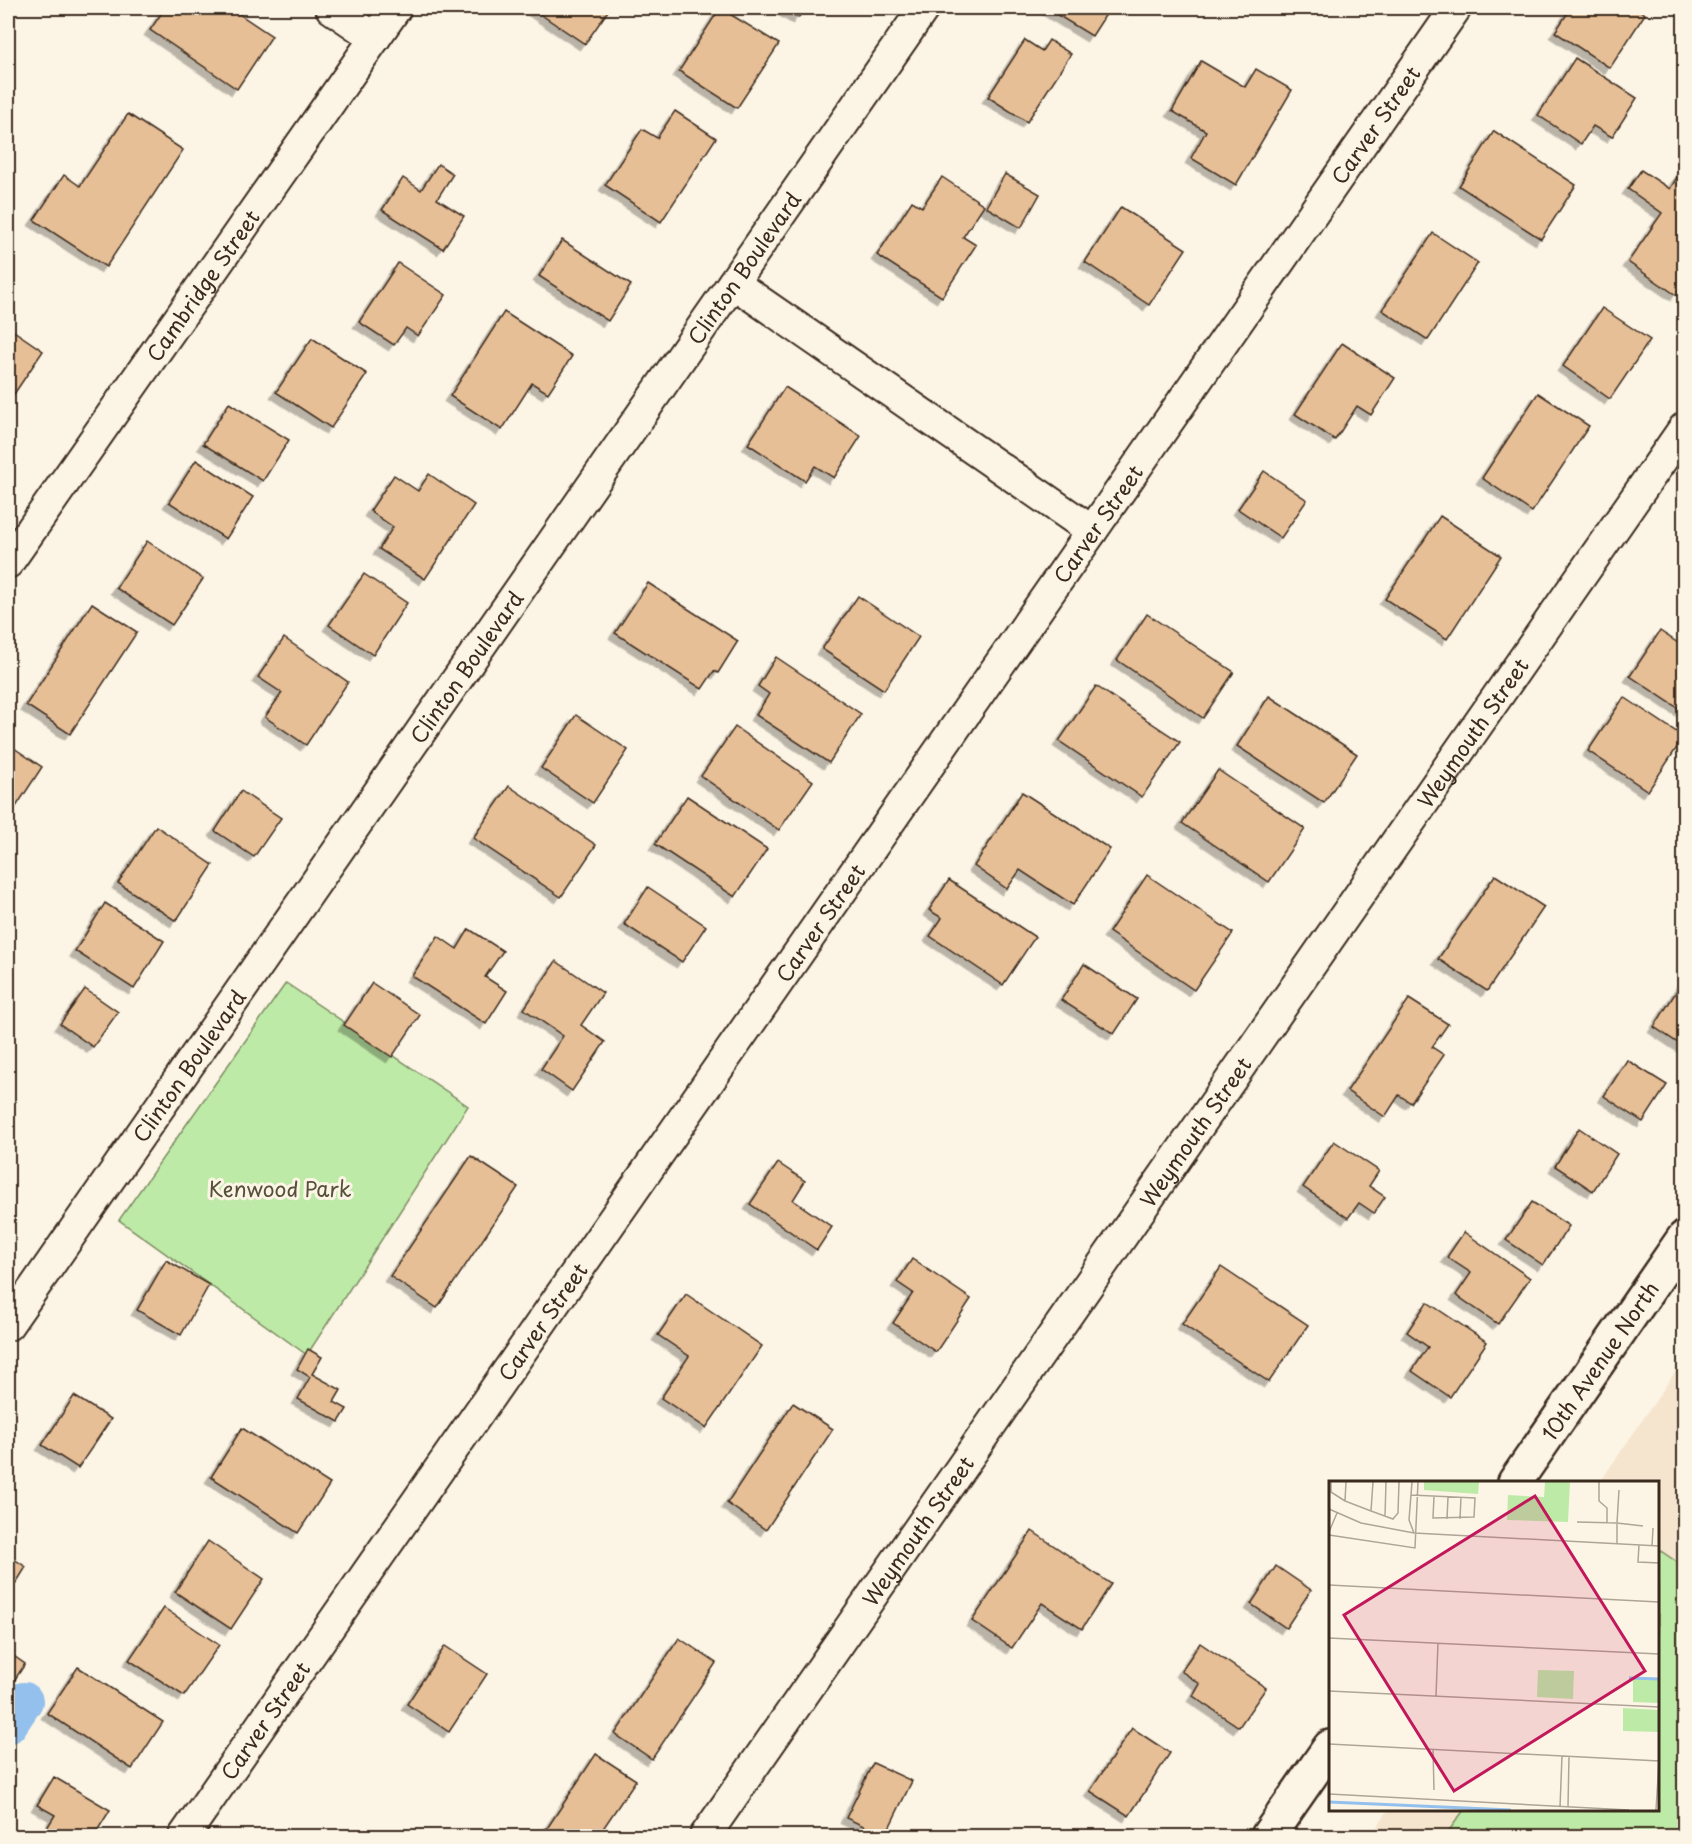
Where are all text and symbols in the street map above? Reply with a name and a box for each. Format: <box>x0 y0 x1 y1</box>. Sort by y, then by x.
street label: Carver Street <box>1322 59 1427 190</box>
street label: Clinton Boulevard <box>679 185 808 350</box>
street label: Cambridge Street <box>138 203 267 368</box>
street label: Carver Street <box>1045 458 1150 589</box>
street label: Clinton Boulevard <box>402 584 530 749</box>
street label: Weymouth Street <box>1409 651 1536 814</box>
street label: Carver Street <box>767 857 872 988</box>
street label: Clinton Boulevard <box>124 983 253 1148</box>
street label: Weymouth Street <box>1131 1050 1258 1213</box>
park label: Kenwood Park <box>209 1172 352 1204</box>
street label: Carver Street <box>490 1256 595 1387</box>
street label: 10th Avenue North <box>1533 1274 1666 1446</box>
street label: Weymouth Street <box>854 1449 981 1612</box>
inset map <box>1329 1481 1659 1811</box>
street label: Carver Street <box>212 1655 317 1786</box>

